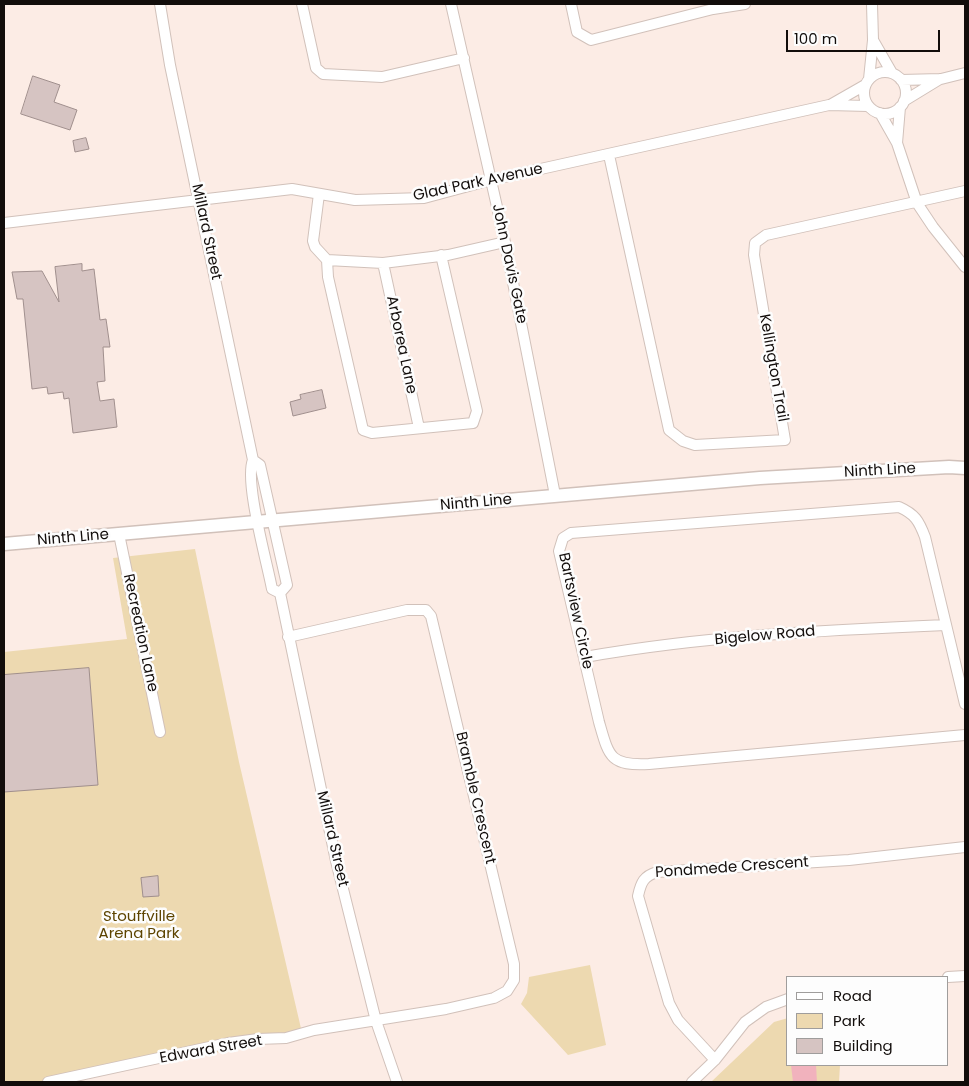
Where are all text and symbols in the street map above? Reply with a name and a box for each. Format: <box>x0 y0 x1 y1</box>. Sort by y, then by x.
scale bar <box>789 20 943 52</box>
text: 100 m <box>794 28 837 49</box>
street label: Glad Park Avenue <box>412 160 544 206</box>
street label: Millard Street <box>187 182 225 282</box>
street label: John Davis Gate <box>488 202 530 326</box>
street label: Arborea Lane <box>382 294 420 396</box>
street label: Kellington Trail <box>755 313 791 423</box>
street label: Ninth Line <box>844 460 916 482</box>
street label: Ninth Line <box>439 491 513 515</box>
street label: Ninth Line <box>36 526 110 550</box>
street label: Bartsview Circle <box>554 551 596 671</box>
street label: Recreation Lane <box>119 572 161 694</box>
street label: Bigelow Road <box>714 623 816 649</box>
street label: Bramble Crescent <box>451 730 499 866</box>
street label: Millard Street <box>312 789 352 889</box>
street label: Pondmede Crescent <box>655 854 809 882</box>
park label: Stouffville Arena Park <box>99 908 179 943</box>
legend <box>786 976 949 1066</box>
text: Road <box>833 985 872 1006</box>
text: Park <box>833 1010 865 1031</box>
street label: Edward Street <box>158 1032 264 1068</box>
text: Building <box>833 1035 893 1056</box>

